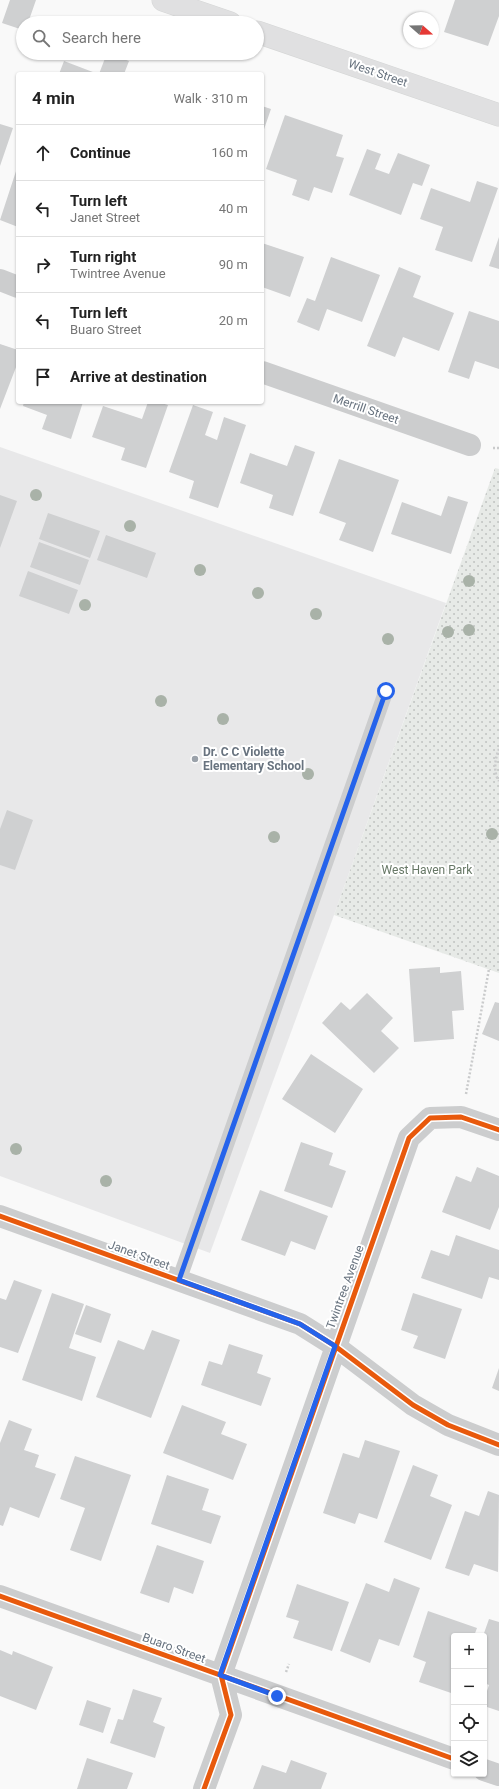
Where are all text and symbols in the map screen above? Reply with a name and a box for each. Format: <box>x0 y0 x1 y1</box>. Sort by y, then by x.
north arrow <box>403 12 439 48</box>
search box <box>16 16 264 60</box>
icon: search <box>30 27 52 49</box>
text: Search here <box>62 29 141 47</box>
street label: West Street <box>347 56 409 90</box>
text: 4 min <box>32 88 75 108</box>
text: Walk · 310 m <box>173 91 248 106</box>
icon: ahead <box>32 142 54 164</box>
text: Continue <box>70 144 131 162</box>
text: 160 m <box>211 145 248 160</box>
text: Turn left <box>70 192 127 210</box>
icon: left <box>32 198 54 220</box>
text: 40 m <box>219 201 248 216</box>
text: Janet Street <box>70 210 140 225</box>
text: Turn right <box>70 248 136 266</box>
icon: right <box>32 254 54 276</box>
text: 90 m <box>219 257 248 272</box>
text: Twintree Avenue <box>70 266 166 281</box>
text: Turn left <box>70 304 127 322</box>
icon: left <box>32 310 54 332</box>
text: 20 m <box>219 313 248 328</box>
text: Buaro Street <box>70 322 142 337</box>
icon: arrive <box>32 366 54 388</box>
text: Arrive at destination <box>70 368 207 386</box>
street label: Merrill Street <box>331 391 401 427</box>
route start <box>377 682 395 700</box>
place label: Dr. C C Violette Elementary School <box>203 745 304 773</box>
marker: Dr. C C Violette Elementary School <box>190 754 200 764</box>
park label: West Haven Park <box>382 863 473 877</box>
street label: Janet Street <box>106 1237 172 1273</box>
street label: Twintree Avenue <box>323 1243 367 1331</box>
street label: Buaro Street <box>141 1630 207 1666</box>
map controls <box>451 1633 487 1777</box>
button: + <box>451 1633 487 1669</box>
button: − <box>451 1669 487 1705</box>
route end <box>268 1687 286 1705</box>
button: locate <box>451 1705 487 1741</box>
button: layers <box>451 1741 487 1777</box>

